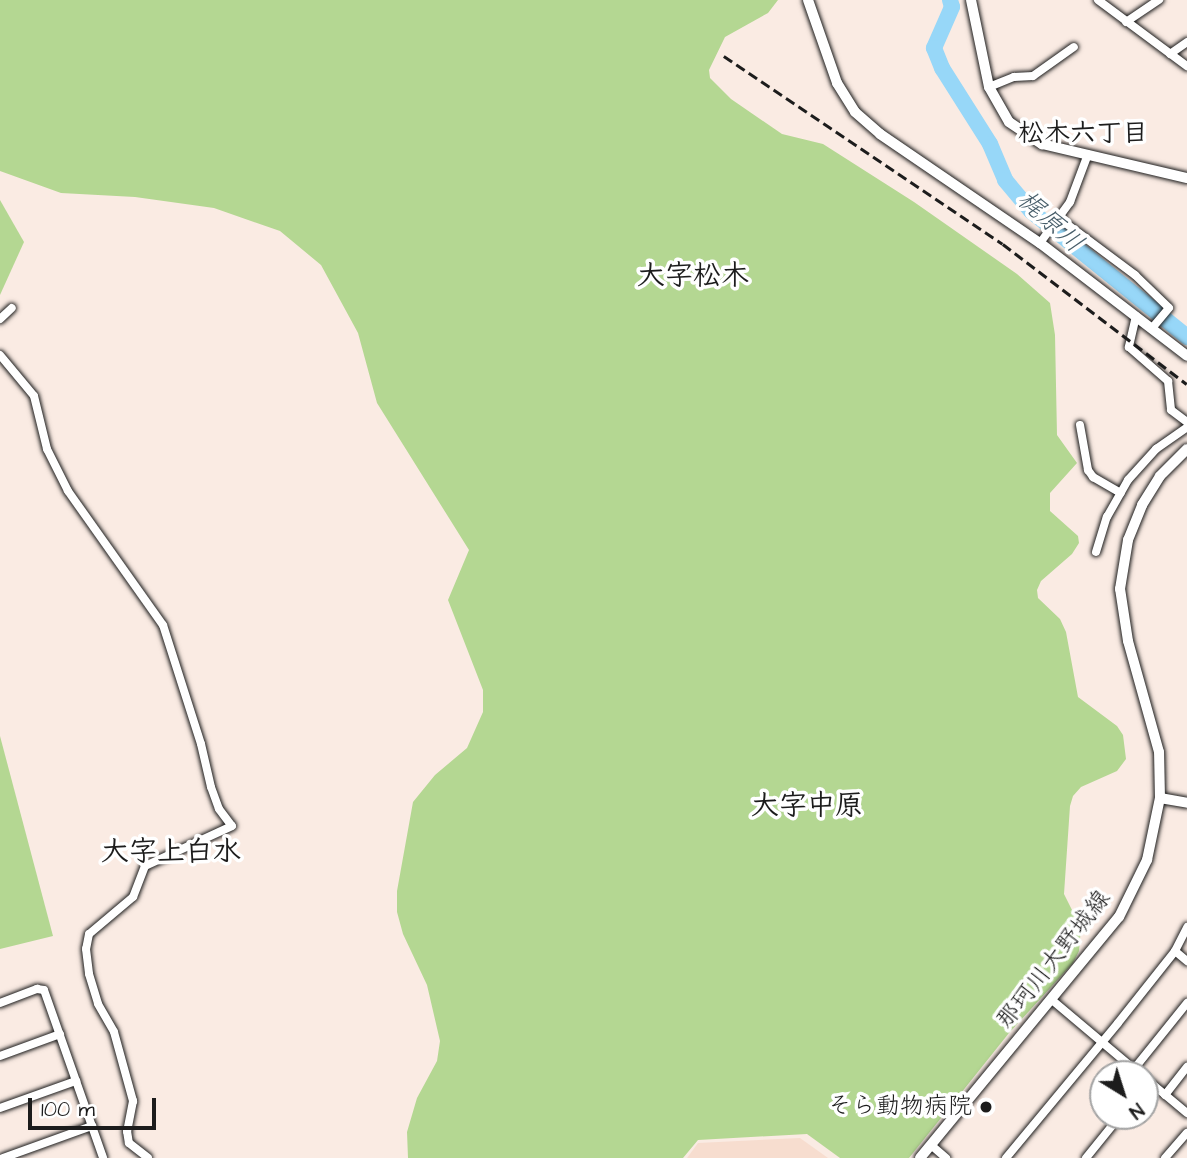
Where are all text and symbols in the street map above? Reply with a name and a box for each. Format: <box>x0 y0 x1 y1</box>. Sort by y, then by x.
district label: 松木六丁目 <box>1018 118 1148 150</box>
water label: 梶原川 <box>1011 184 1089 260</box>
district label: 大字松木 <box>637 259 749 293</box>
district label: 大字中原 <box>751 789 863 823</box>
district label: 大字上白水 <box>101 835 241 869</box>
street label: 那珂川大野城線 <box>991 885 1117 1035</box>
north arrow <box>1089 1060 1159 1130</box>
scale bar <box>32 1084 159 1128</box>
place label: そら動物病院 <box>828 1093 972 1121</box>
text: 100 m <box>41 1095 95 1124</box>
text: N <box>1123 1096 1149 1125</box>
marker: そら動物病院 <box>978 1099 994 1115</box>

